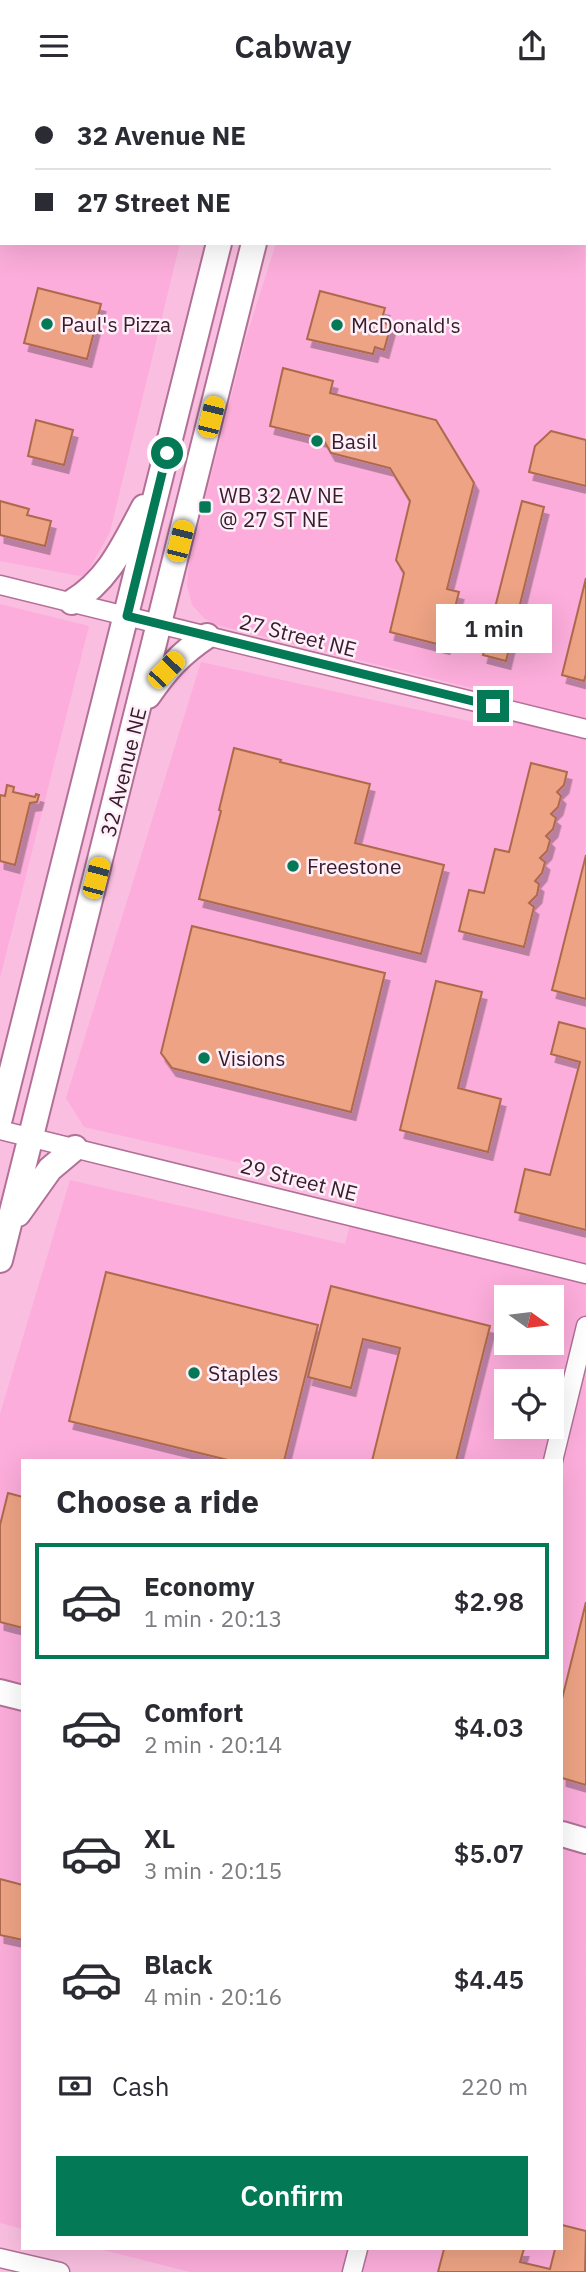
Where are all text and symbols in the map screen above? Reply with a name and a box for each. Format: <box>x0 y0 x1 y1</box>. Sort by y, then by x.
text: Cabway <box>234 25 352 67</box>
icon: menu <box>35 27 73 65</box>
icon: share <box>513 27 551 65</box>
text: 32 Avenue NE <box>77 118 246 152</box>
text: 27 Street NE <box>77 185 231 219</box>
place label: Paul's Pizza <box>61 310 171 338</box>
place label: McDonald's <box>351 311 461 339</box>
marker: Paul's Pizza <box>39 316 55 332</box>
marker: McDonald's <box>329 317 345 333</box>
car <box>196 394 227 440</box>
place label: Basil <box>331 427 377 455</box>
marker: Basil <box>309 433 325 449</box>
route start <box>151 437 183 469</box>
place label: WB 32 AV NE @ 27 ST NE <box>219 481 344 533</box>
marker: WB 32 AV NE @ 27 ST NE <box>197 499 213 515</box>
car <box>165 518 196 564</box>
callout: 1 min <box>435 605 551 653</box>
street label: 27 Street NE <box>236 607 360 663</box>
text: 1 min <box>464 613 524 643</box>
car <box>144 648 189 692</box>
route end <box>477 690 509 722</box>
street label: 32 Avenue NE <box>93 704 153 840</box>
place label: Freestone <box>307 852 402 880</box>
car <box>81 855 112 901</box>
marker: Freestone <box>285 858 301 874</box>
place label: Visions <box>218 1044 285 1072</box>
marker: Visions <box>196 1050 212 1066</box>
street label: 29 Street NE <box>237 1151 361 1207</box>
north arrow <box>494 1285 564 1355</box>
map controls <box>494 1285 564 1439</box>
place label: Staples <box>208 1359 278 1387</box>
marker: Staples <box>186 1365 202 1381</box>
button: locate <box>494 1369 564 1439</box>
text: Choose a ride <box>56 1480 259 1522</box>
text: Economy <box>144 1569 255 1603</box>
icon: car <box>60 1570 123 1633</box>
text: $2.98 <box>454 1584 524 1618</box>
text: 1 min · 20:13 <box>144 1603 282 1633</box>
text: Comfort <box>144 1695 243 1729</box>
icon: car <box>60 1696 123 1759</box>
text: $4.03 <box>454 1710 524 1744</box>
text: 2 min · 20:14 <box>144 1729 282 1759</box>
text: XL <box>144 1821 175 1855</box>
icon: car <box>60 1822 123 1885</box>
text: $5.07 <box>454 1836 524 1870</box>
text: 3 min · 20:15 <box>144 1855 282 1885</box>
text: Black <box>144 1947 212 1981</box>
icon: car <box>60 1948 123 2011</box>
text: $4.45 <box>454 1962 524 1996</box>
text: 4 min · 20:16 <box>144 1981 282 2011</box>
icon: cash <box>56 2067 94 2105</box>
text: Cash <box>112 2069 169 2103</box>
text: 220 m <box>461 2071 528 2101</box>
button: Confirm <box>56 2156 528 2236</box>

